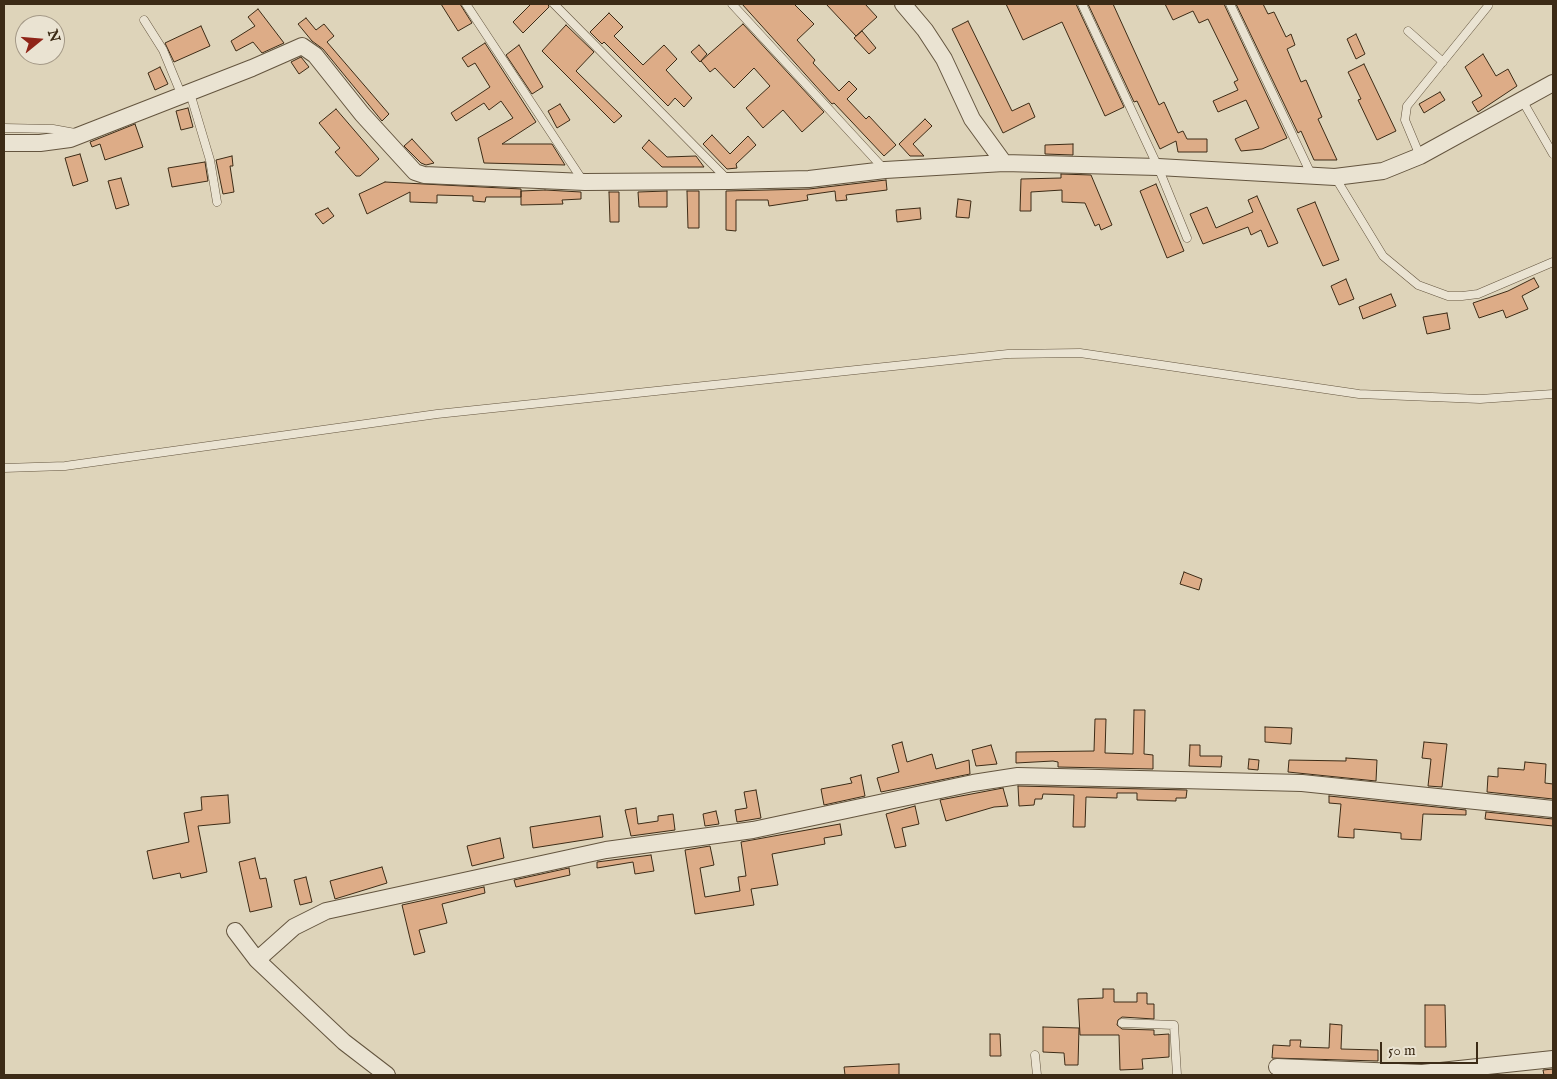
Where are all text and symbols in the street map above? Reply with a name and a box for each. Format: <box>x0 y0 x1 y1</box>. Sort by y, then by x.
north arrow <box>15 15 65 65</box>
text: N <box>43 27 64 44</box>
scale bar <box>1382 1032 1480 1064</box>
text: 50 m <box>1388 1041 1416 1060</box>

